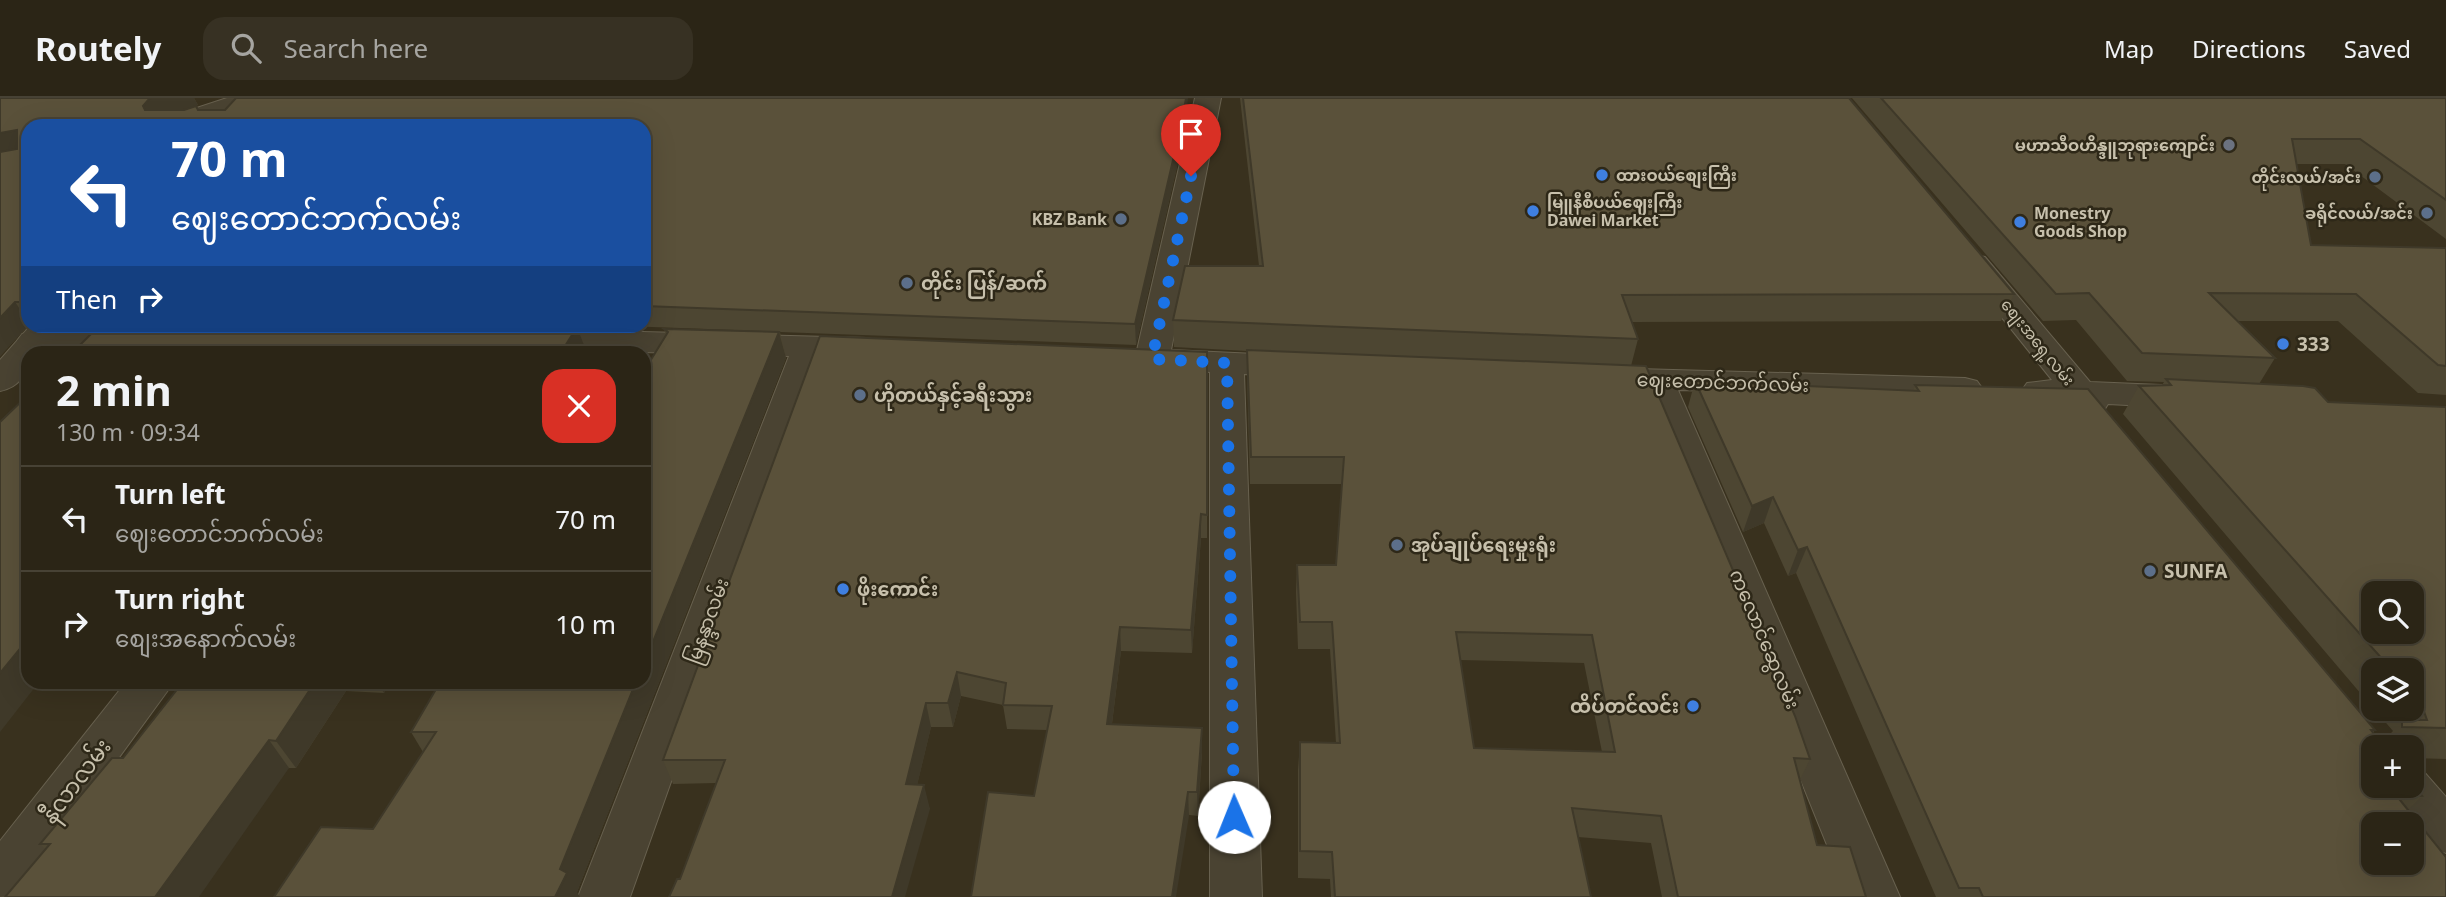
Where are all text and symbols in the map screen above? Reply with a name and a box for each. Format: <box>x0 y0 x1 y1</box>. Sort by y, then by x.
search box <box>203 17 693 80</box>
text: Routely <box>35 26 161 71</box>
icon: search <box>227 29 265 67</box>
text: Search here <box>283 30 428 66</box>
text: Map <box>2104 32 2154 65</box>
text: Directions <box>2192 32 2306 65</box>
text: Saved <box>2344 32 2411 65</box>
pin <box>1161 104 1221 176</box>
icon: arrive <box>1172 115 1210 153</box>
text: 70 m <box>171 125 288 191</box>
place label: မဟာသီဝဟိန္ဒူဘုရားကျောင်း <box>2015 134 2215 159</box>
marker: မဟာသီဝဟိန္ဒူဘုရားကျောင်း <box>2221 137 2237 153</box>
icon: left <box>56 147 147 238</box>
place label: ထားဝယ်စျေးကြီး <box>1616 164 1737 189</box>
place label: တိုင်းလယ်/အင်း <box>2251 166 2361 191</box>
marker: ထားဝယ်စျေးကြီး <box>1594 167 1610 183</box>
marker: တိုင်းလယ်/အင်း <box>2367 169 2383 185</box>
place label: မြူနီစီပယ်ဈေးကြီး Dawei Market <box>1547 191 1682 231</box>
text: ဈေးတောင်ဘက်လမ်း <box>171 196 461 239</box>
place label: Monestry Goods Shop <box>2034 202 2127 242</box>
place label: ခရိုင်လယ်/အင်း <box>2305 202 2413 227</box>
marker: မြူနီစီပယ်ဈေးကြီး Dawei Market <box>1525 203 1541 219</box>
marker: ခရိုင်လယ်/အင်း <box>2419 205 2435 221</box>
place label: KBZ Bank <box>1032 208 1107 230</box>
marker: KBZ Bank <box>1113 211 1129 227</box>
marker: Monestry Goods Shop <box>2012 214 2028 230</box>
place label: တိုင်း ပြန်/ဆက် <box>921 270 1047 299</box>
marker: တိုင်း ပြန်/ဆက် <box>899 275 915 291</box>
icon: right <box>131 280 169 318</box>
text: Then <box>56 281 117 317</box>
street label: စျေးအရှေ့လမ်း <box>1993 294 2080 393</box>
place label: 333 <box>2297 331 2330 357</box>
marker: 333 <box>2275 336 2291 352</box>
text: 2 min <box>56 361 172 418</box>
street label: ဈေးတောင်ဘက်လမ်း <box>1636 365 1810 401</box>
button: close <box>542 369 616 443</box>
place label: ဟိုတယ်နှင့်ခရီးသွား <box>874 382 1032 411</box>
marker: ဟိုတယ်နှင့်ခရီးသွား <box>852 387 868 403</box>
text: 130 m · 09:34 <box>56 416 200 448</box>
text: Turn left <box>115 476 226 512</box>
icon: left <box>56 500 94 538</box>
text: 70 m <box>555 501 616 537</box>
text: ဈေးတောင်ဘက်လမ်း <box>115 517 324 549</box>
place label: အုပ်ချုပ်ရေးမှုးရုံး <box>1411 532 1556 562</box>
marker: အုပ်ချုပ်ရေးမှုးရုံး <box>1389 537 1405 553</box>
place label: SUNFA <box>2164 558 2228 584</box>
marker: SUNFA <box>2142 563 2158 579</box>
street label: ကလောင်ဆွေလမ်း <box>1721 565 1807 714</box>
street label: မြနန္ဒာလမ်း <box>679 574 738 669</box>
place label: ဖိုးကောင်း <box>857 576 938 605</box>
text: Turn right <box>115 581 245 617</box>
marker: ဖိုးကောင်း <box>835 581 851 597</box>
map controls <box>2361 581 2424 875</box>
button: search <box>2361 581 2424 644</box>
icon: right <box>56 605 94 643</box>
text: 10 m <box>555 606 616 642</box>
text: စျေးအနောက်လမ်း <box>115 622 296 654</box>
button: layers <box>2361 658 2424 721</box>
place label: ထိပ်တင်လင်း <box>1570 693 1679 719</box>
marker: ထိပ်တင်လင်း <box>1685 698 1701 714</box>
street label: နီလာလမ်း <box>33 731 121 832</box>
button: + <box>2361 735 2424 798</box>
position arrow <box>1197 780 1271 854</box>
button: − <box>2361 812 2424 875</box>

